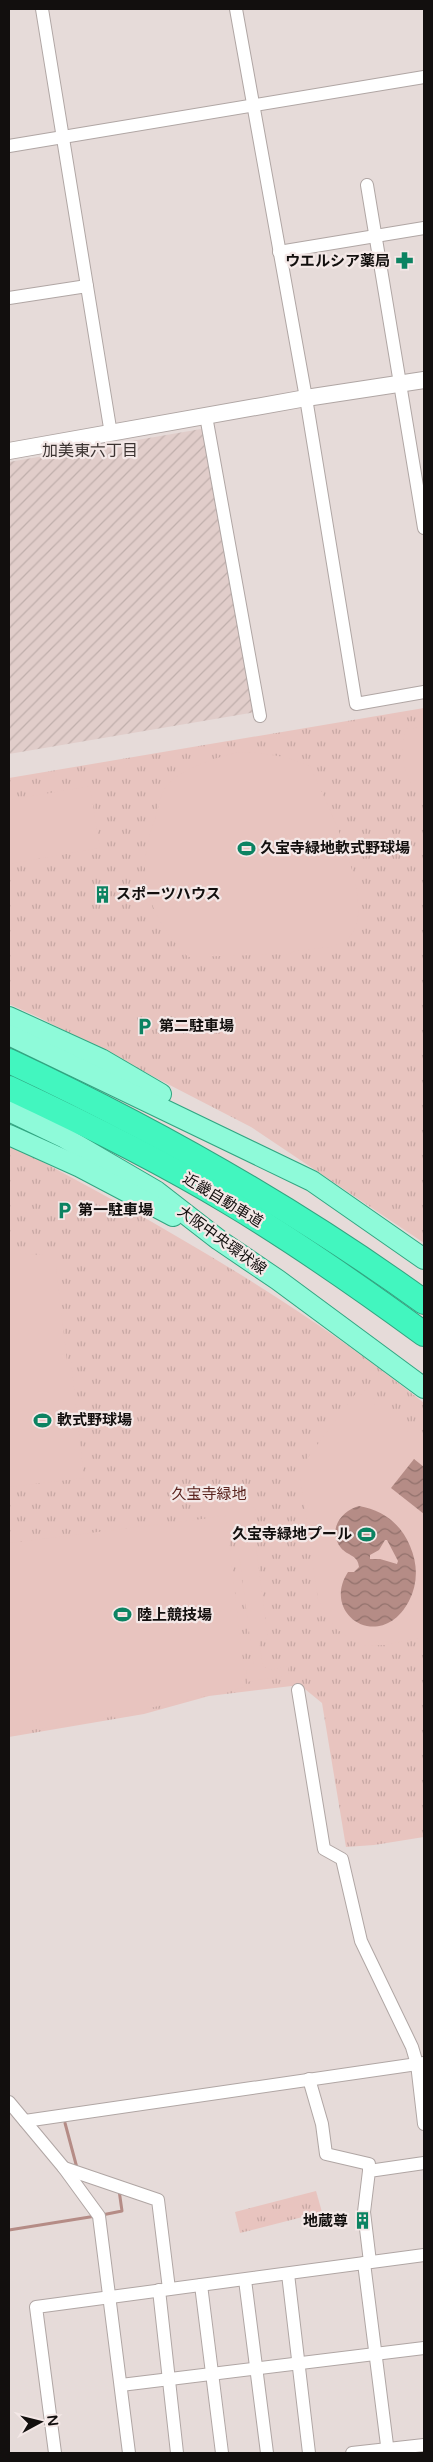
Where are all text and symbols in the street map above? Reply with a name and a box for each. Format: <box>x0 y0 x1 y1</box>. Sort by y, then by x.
pharmacy icon: ウエルシア薬局 <box>394 251 414 271</box>
place label: ウエルシア薬局 <box>285 252 390 270</box>
district label: 加美東六丁目 <box>42 441 138 461</box>
sports icon: 久宝寺緑地軟式野球場 <box>236 838 256 858</box>
place label: 久宝寺緑地軟式野球場 <box>260 839 410 857</box>
building icon: スポーツハウス <box>92 884 112 904</box>
place label: スポーツハウス <box>116 885 221 903</box>
parking icon: 第二駐車場 <box>135 1016 155 1036</box>
place label: 第二駐車場 <box>159 1017 234 1035</box>
street label: 近畿自動車道 <box>180 1169 266 1231</box>
parking icon: 第一駐車場 <box>54 1200 74 1220</box>
place label: 第一駐車場 <box>78 1201 153 1219</box>
street label: 大阪中央環状線 <box>174 1202 270 1278</box>
sports icon: 軟式野球場 <box>33 1410 53 1430</box>
place label: 軟式野球場 <box>57 1411 132 1429</box>
park label: 久宝寺緑地 <box>171 1485 247 1503</box>
sports icon: 久宝寺緑地プール <box>356 1524 376 1544</box>
place label: 久宝寺緑地プール <box>232 1525 352 1543</box>
sports icon: 陸上競技場 <box>113 1605 133 1625</box>
place label: 陸上競技場 <box>137 1606 212 1624</box>
building icon: 地蔵尊 <box>352 2211 372 2231</box>
place label: 地蔵尊 <box>303 2212 348 2230</box>
north arrow <box>15 2397 65 2447</box>
text: N <box>43 2414 62 2427</box>

